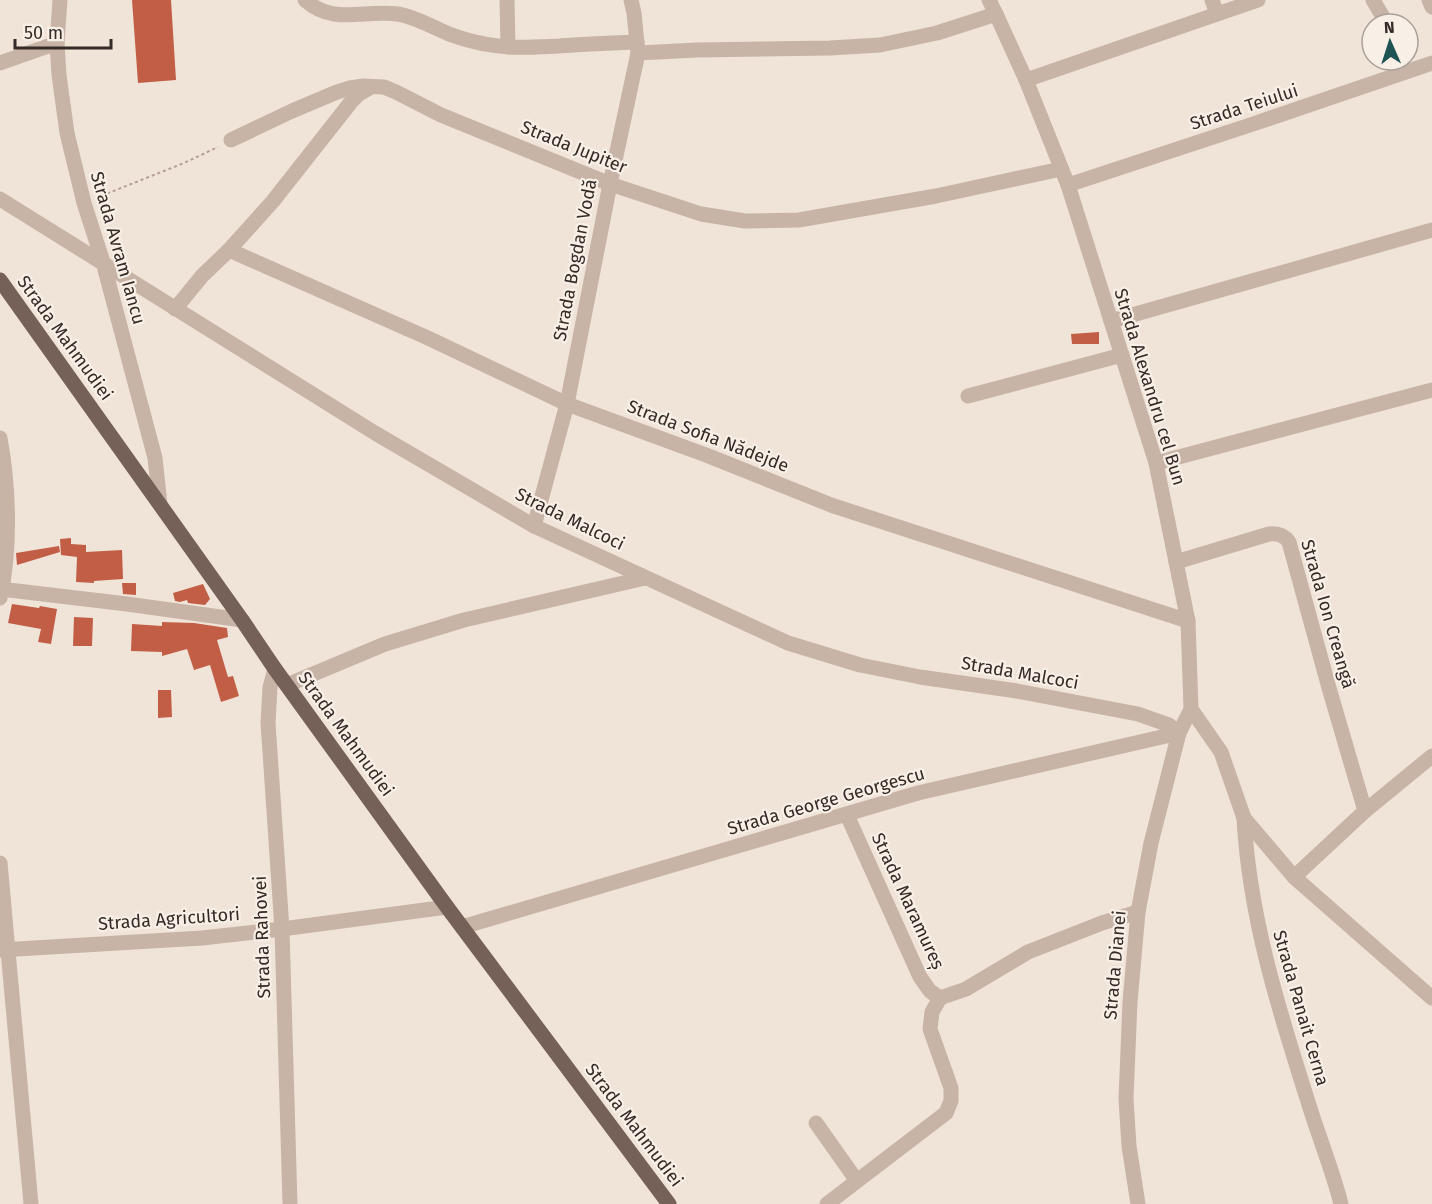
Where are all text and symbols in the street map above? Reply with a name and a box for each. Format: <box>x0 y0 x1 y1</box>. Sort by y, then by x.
scale bar <box>15 12 111 50</box>
north arrow <box>1360 12 1420 72</box>
text: N <box>1383 18 1395 37</box>
text: 50 m <box>24 22 63 44</box>
street label: Strada Teiului <box>1187 79 1301 135</box>
street label: Strada Jupiter <box>518 116 630 178</box>
street label: Strada Avram Iancu <box>86 169 150 327</box>
street label: Strada Bogdan Vodă <box>548 177 602 343</box>
street label: Strada Mahmudiei <box>12 271 118 405</box>
street label: Strada Alexandru cel Bun <box>1110 286 1190 488</box>
street label: Strada Sofia Nădejde <box>624 395 792 477</box>
street label: Strada Malcoci <box>512 483 628 555</box>
street label: Strada Ion Creangă <box>1296 537 1360 691</box>
street label: Strada Malcoci <box>960 652 1080 694</box>
street label: Strada Mahmudiei <box>293 667 399 801</box>
street label: Strada George Georgescu <box>725 762 927 840</box>
street label: Strada Maramureș <box>866 829 949 973</box>
street label: Strada Rahovei <box>249 875 275 999</box>
street label: Strada Agricultori <box>97 903 241 935</box>
street label: Strada Dianei <box>1099 909 1131 1021</box>
street label: Strada Panait Cerna <box>1268 928 1334 1088</box>
street label: Strada Mahmudiei <box>580 1059 688 1191</box>

